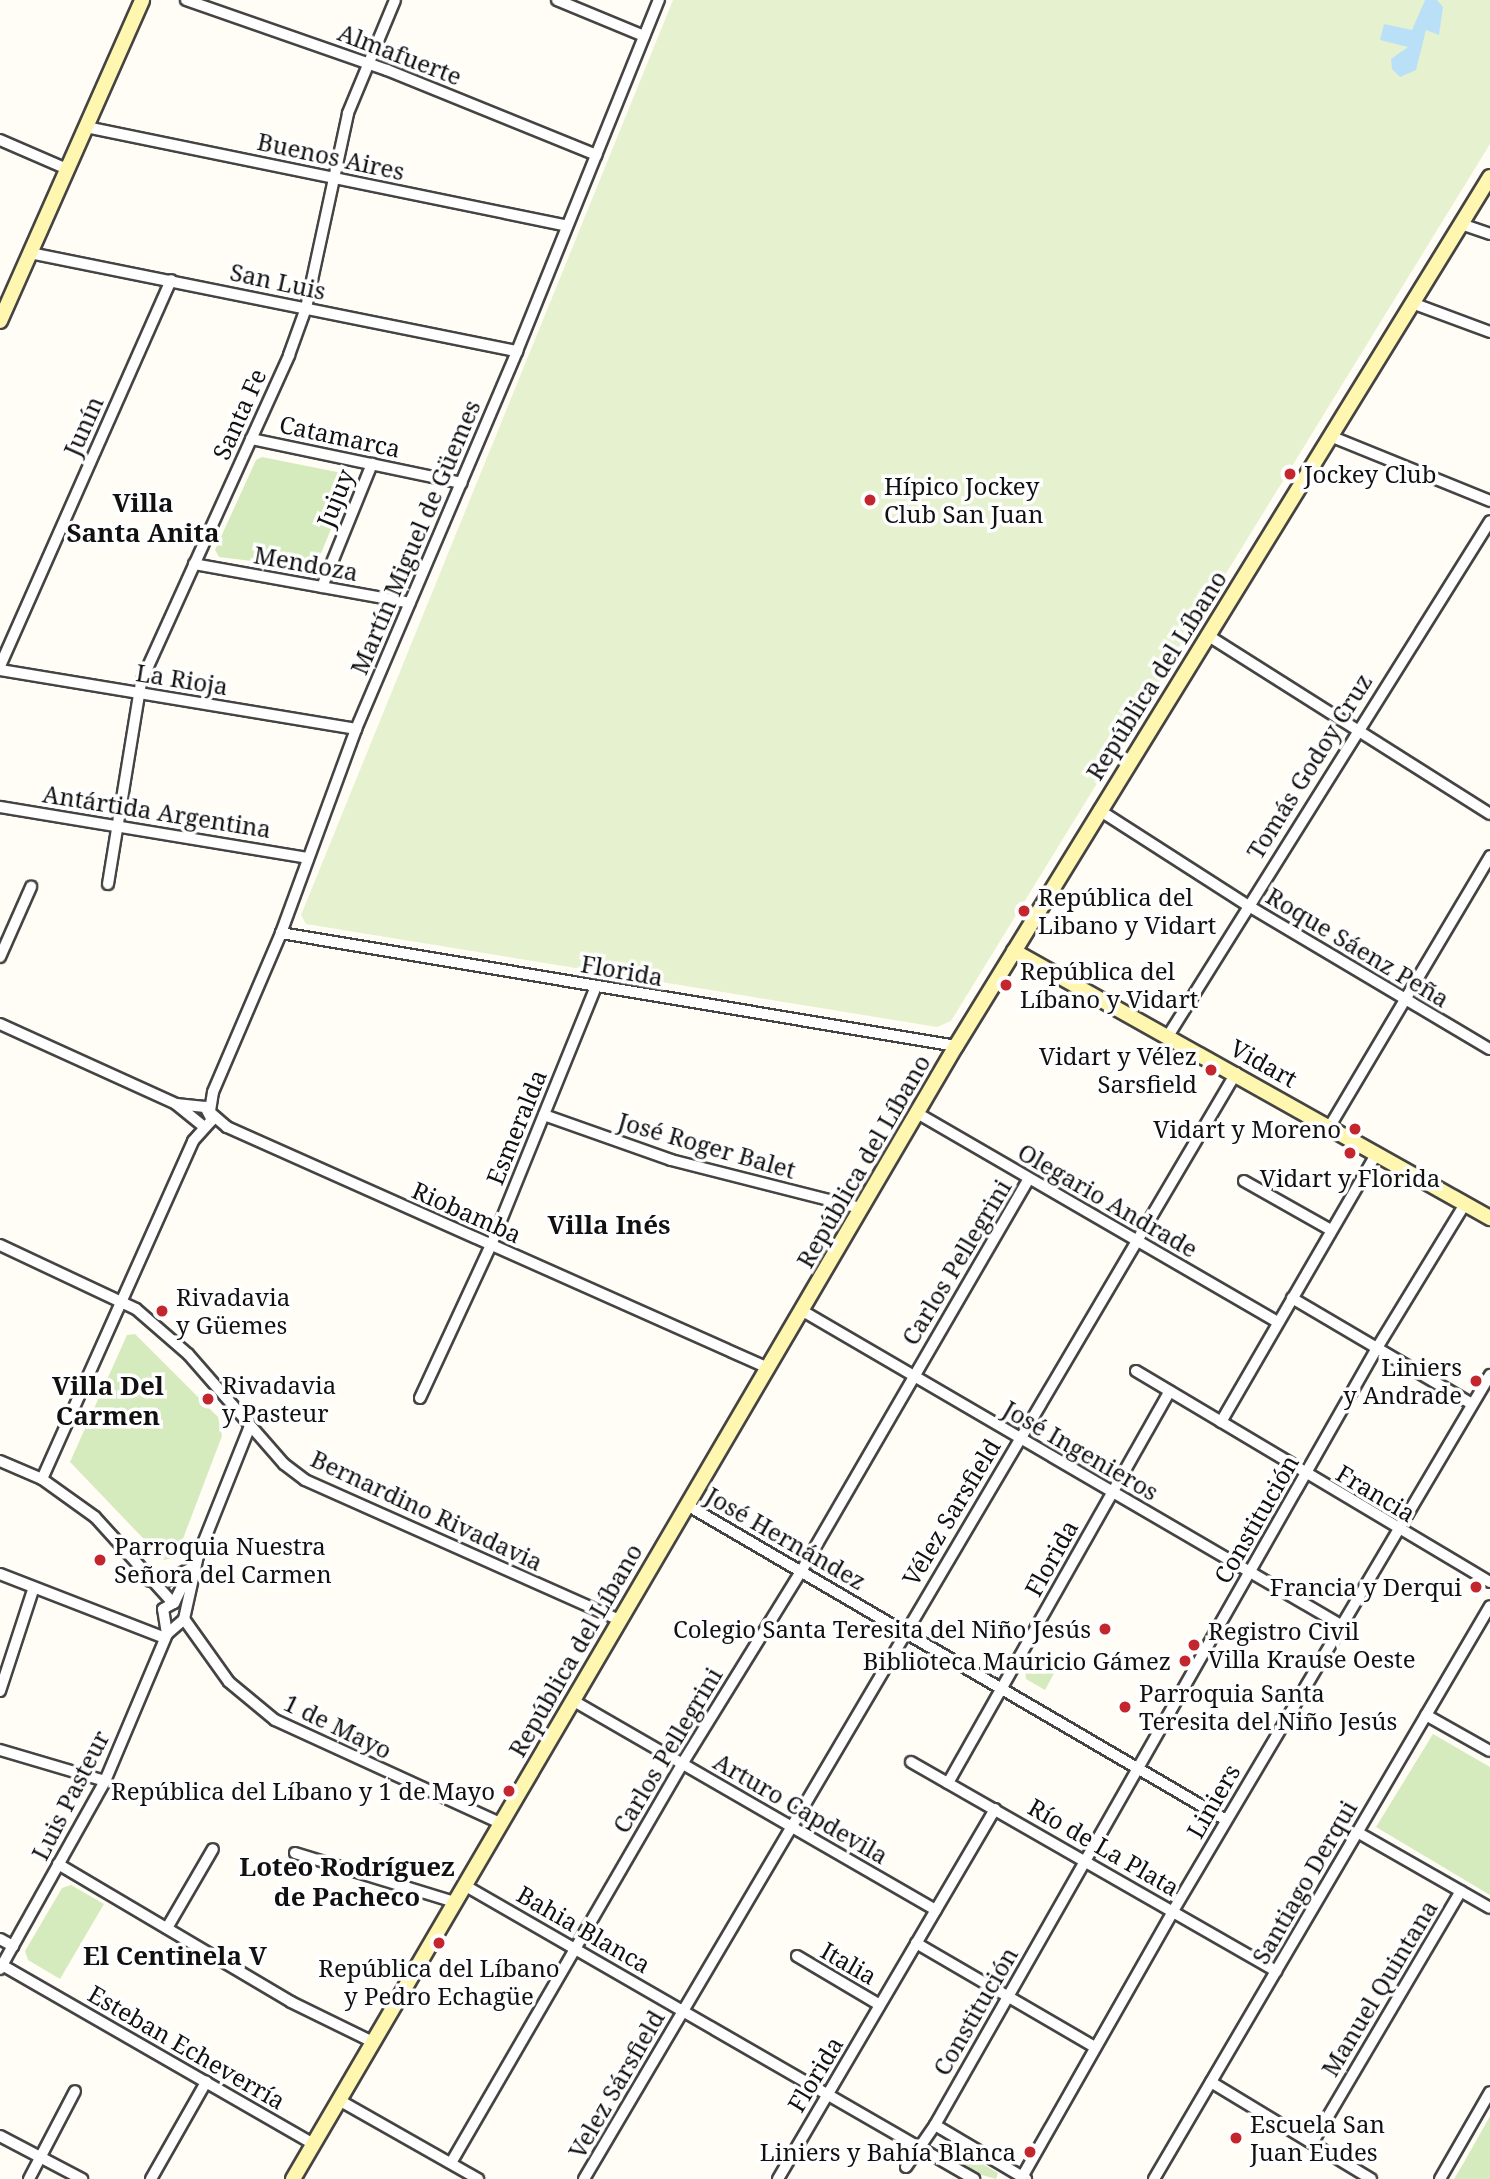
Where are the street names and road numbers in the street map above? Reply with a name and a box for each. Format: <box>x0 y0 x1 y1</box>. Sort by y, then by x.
street label: Almafuerte <box>334 17 466 91</box>
street label: Buenos Aires <box>255 126 407 186</box>
street label: San Luis <box>228 257 328 305</box>
street label: Santa Fe <box>206 364 272 464</box>
street label: Junín <box>57 392 109 460</box>
street label: Martín Miguel de Güemes <box>344 395 486 679</box>
street label: Catamarca <box>277 409 403 463</box>
street label: Jujuy <box>310 465 360 531</box>
street label: Mendoza <box>252 540 360 586</box>
street label: República del Líbano <box>1080 565 1232 785</box>
street label: La Rioja <box>134 658 230 700</box>
street label: Tomás Godoy Cruz <box>1240 668 1378 864</box>
street label: Antártida Argentina <box>41 779 273 843</box>
street label: Roque Sáenz Peña <box>1261 881 1455 1013</box>
street label: Florida <box>579 949 665 991</box>
street label: Vidart <box>1226 1033 1302 1093</box>
street label: República del Líbano <box>790 1049 936 1273</box>
street label: Esmeralda <box>480 1065 552 1189</box>
street label: José Roger Balet <box>615 1106 799 1184</box>
street label: Olegario Andrade <box>1013 1137 1203 1263</box>
street label: Carlos Pellegrini <box>895 1174 1017 1350</box>
street label: Riobamba <box>408 1175 526 1249</box>
street label: José Ingenieros <box>998 1394 1164 1506</box>
street label: Vélez Sarsfield <box>896 1433 1006 1591</box>
street label: Bernardino Rivadavia <box>307 1444 547 1576</box>
street label: Constitución <box>1208 1450 1304 1588</box>
street label: Francia <box>1331 1458 1421 1528</box>
street label: José Hernández <box>701 1481 871 1595</box>
street label: Florida <box>1018 1515 1084 1601</box>
street label: República del Líbano <box>502 1538 648 1762</box>
street label: Carlos Pellegrini <box>606 1662 728 1838</box>
street label: 1 de Mayo <box>279 1688 397 1764</box>
street label: Luis Pasteur <box>25 1725 115 1865</box>
street label: Arturo Capdevila <box>709 1746 893 1870</box>
street label: Liniers <box>1180 1759 1246 1843</box>
street label: Río de La Plata <box>1023 1792 1185 1902</box>
street label: Santiago Derqui <box>1246 1795 1362 1969</box>
street label: Bahia Blanca <box>512 1879 656 1979</box>
street label: Manuel Quintana <box>1315 1895 1443 2081</box>
street label: Italia <box>816 1936 882 1990</box>
street label: Constitución <box>927 1942 1023 2080</box>
street label: Esteban Echeverría <box>83 1979 291 2115</box>
street label: Velez Sársfield <box>562 2005 670 2163</box>
street label: Florida <box>781 2031 849 2117</box>

